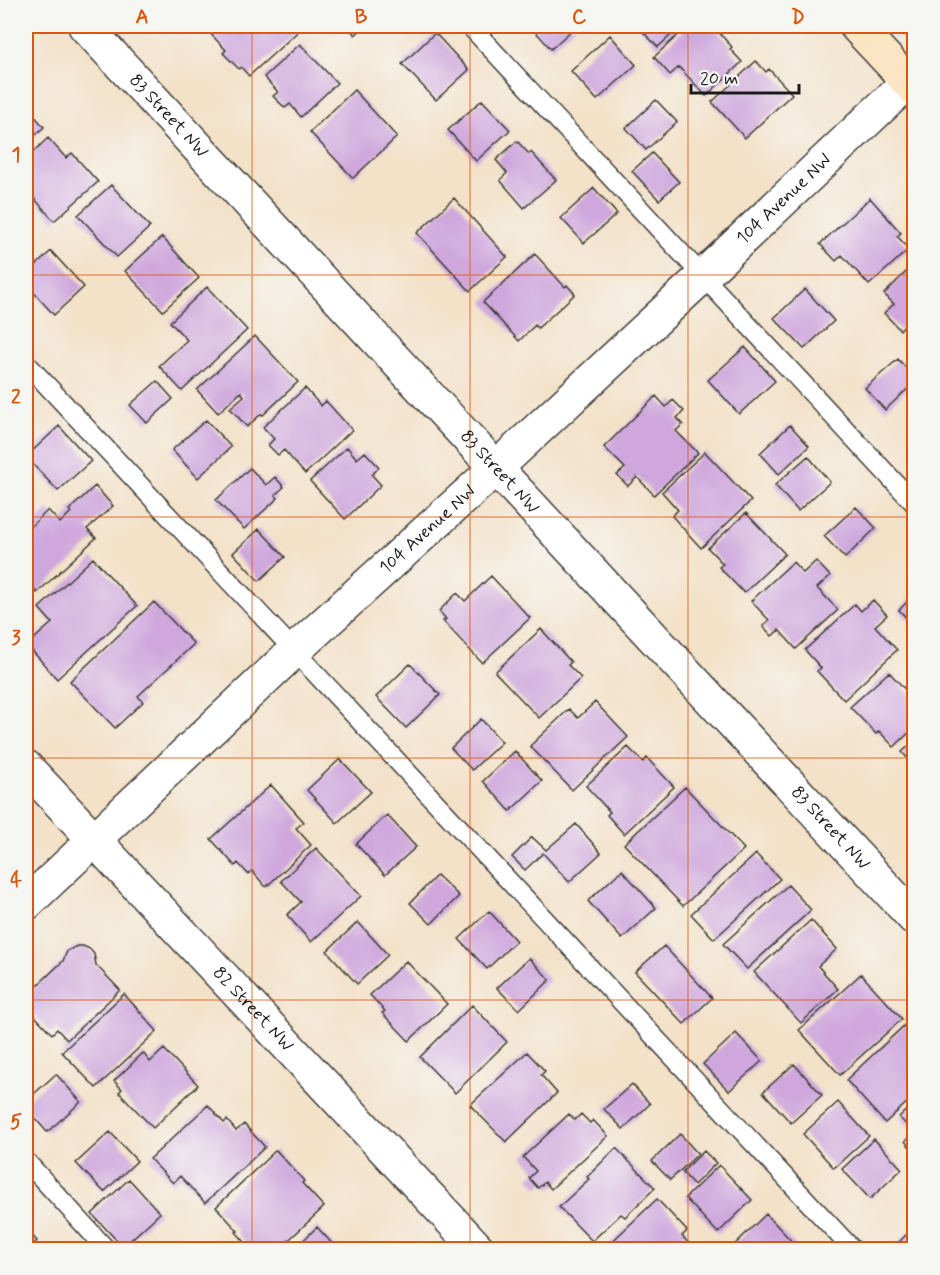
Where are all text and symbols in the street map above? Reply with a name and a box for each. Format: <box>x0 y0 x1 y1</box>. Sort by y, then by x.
text: A <box>135 4 149 31</box>
text: B <box>355 4 368 31</box>
text: C <box>572 4 587 31</box>
text: D <box>791 4 805 31</box>
scale bar <box>691 57 799 95</box>
text: 20 m <box>700 67 738 91</box>
street label: 83 Street NW <box>124 69 214 163</box>
text: 1 <box>12 142 20 169</box>
street label: 104 Avenue NW <box>731 149 837 250</box>
text: 2 <box>11 384 21 411</box>
street label: 83 Street NW <box>455 425 545 519</box>
street label: 104 Avenue NW <box>374 480 481 580</box>
text: 3 <box>11 625 21 652</box>
street label: 83 Street NW <box>785 781 876 875</box>
text: 4 <box>10 867 22 894</box>
street label: 82 Street NW <box>207 961 299 1057</box>
text: 5 <box>10 1109 22 1136</box>

